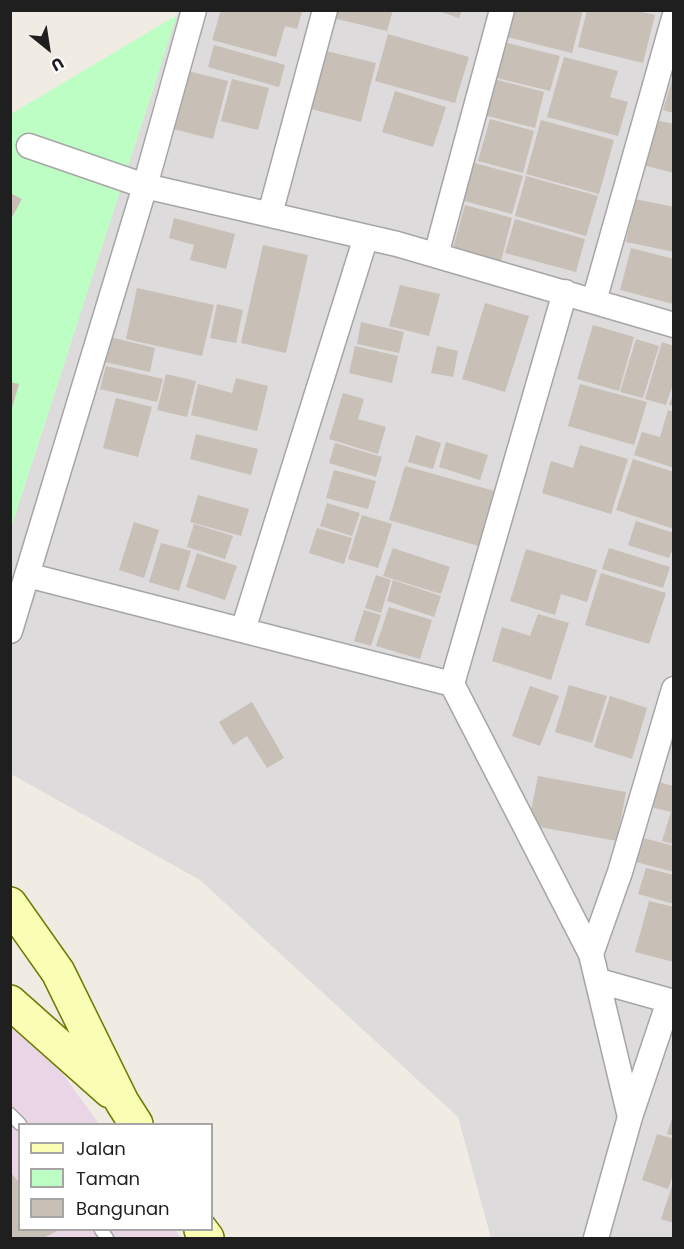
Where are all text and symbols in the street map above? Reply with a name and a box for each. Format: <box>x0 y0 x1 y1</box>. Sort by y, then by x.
north arrow <box>18 18 78 78</box>
text: U <box>47 51 68 77</box>
legend <box>18 1123 213 1231</box>
text: Jalan <box>76 1136 126 1161</box>
text: Taman <box>76 1166 140 1191</box>
text: Bangunan <box>76 1196 170 1221</box>

